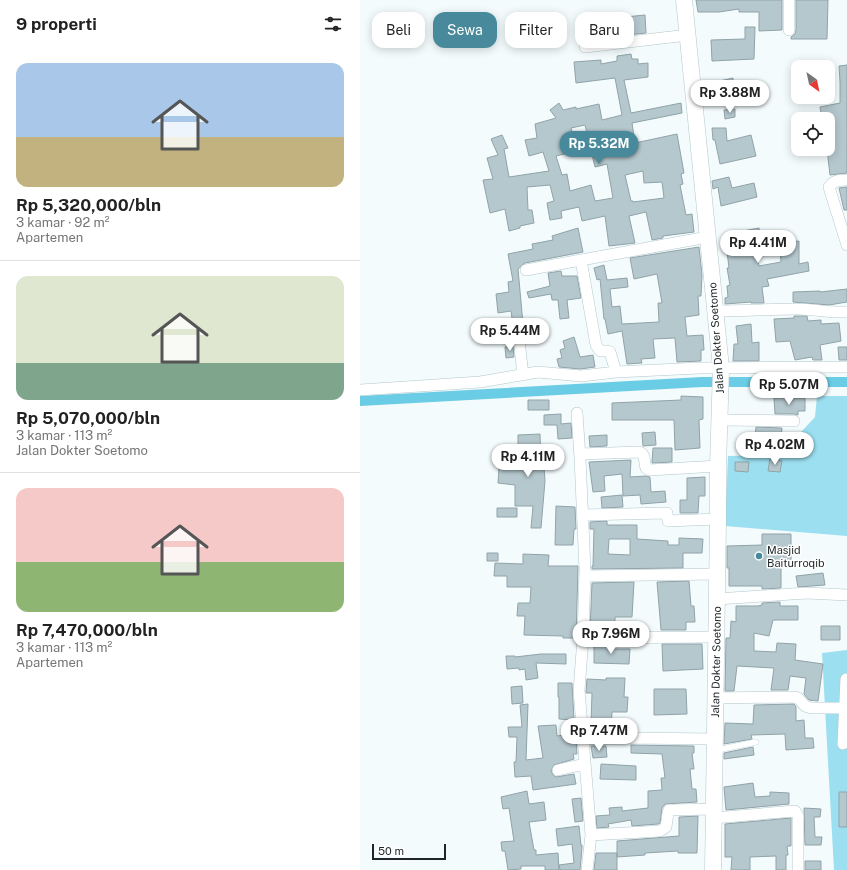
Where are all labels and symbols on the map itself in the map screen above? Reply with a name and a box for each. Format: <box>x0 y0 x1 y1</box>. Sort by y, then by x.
north arrow <box>791 60 835 104</box>
pin: Rp 3.88M <box>689 80 771 114</box>
pin: Rp 5.32M <box>558 131 640 165</box>
pin: Rp 4.41M <box>717 230 799 264</box>
street label: Jalan Dokter Soetomo <box>706 282 726 394</box>
pin: Rp 5.44M <box>469 318 551 352</box>
pin: Rp 5.07M <box>748 372 830 406</box>
pin: Rp 4.02M <box>734 432 816 466</box>
pin: Rp 4.11M <box>487 444 569 478</box>
place label: Masjid Baiturroqib <box>767 544 825 569</box>
marker: Masjid Baiturroqib <box>754 551 764 561</box>
street label: Jalan Dokter Soetomo <box>709 606 723 718</box>
pin: Rp 7.96M <box>570 621 652 655</box>
pin: Rp 7.47M <box>558 718 640 752</box>
scale bar <box>372 842 446 861</box>

